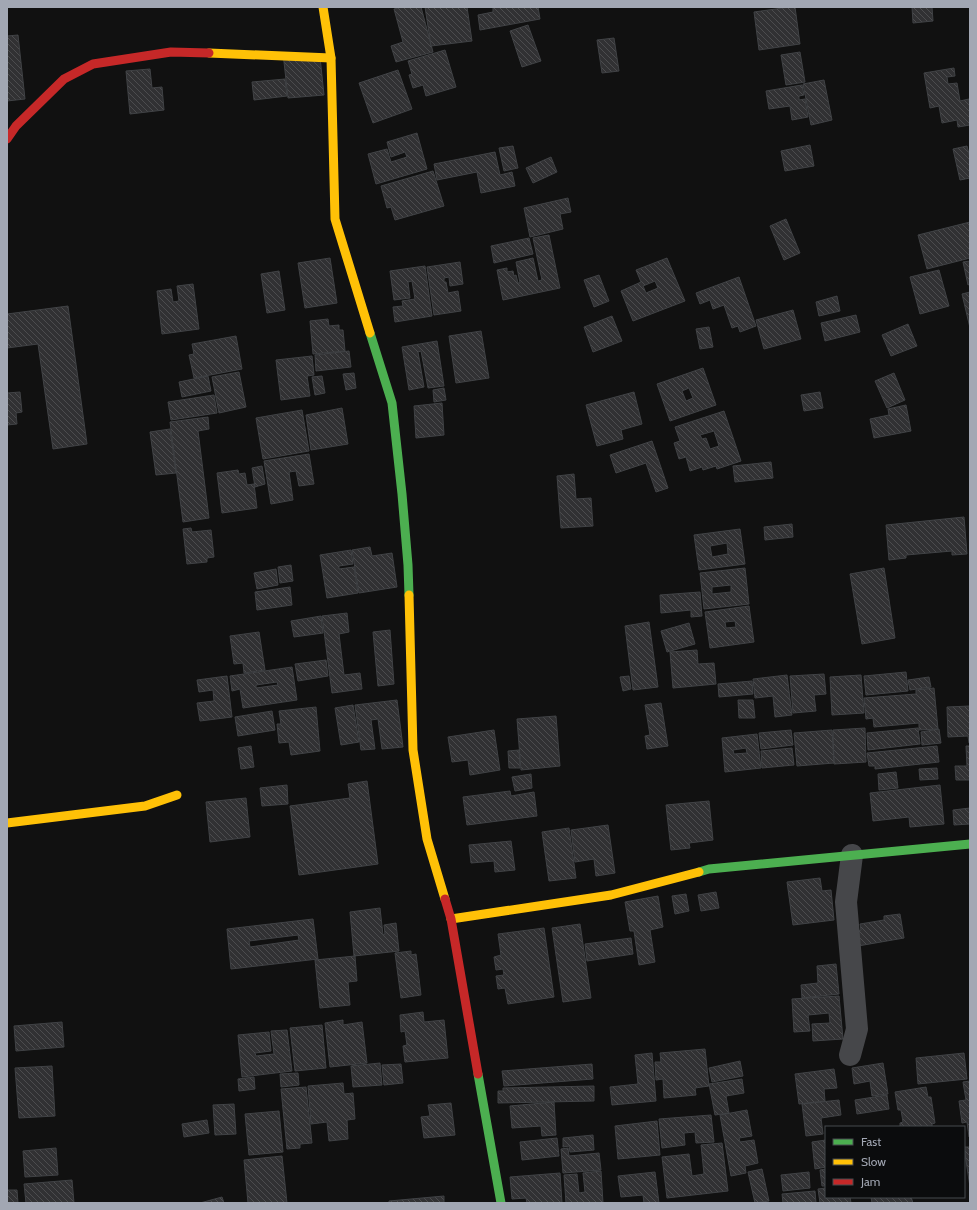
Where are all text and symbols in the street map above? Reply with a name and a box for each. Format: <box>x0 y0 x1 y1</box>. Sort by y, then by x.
legend <box>825 1126 965 1198</box>
text: Fast <box>861 1134 881 1149</box>
text: Slow <box>861 1154 886 1169</box>
text: Jam <box>860 1174 880 1189</box>

